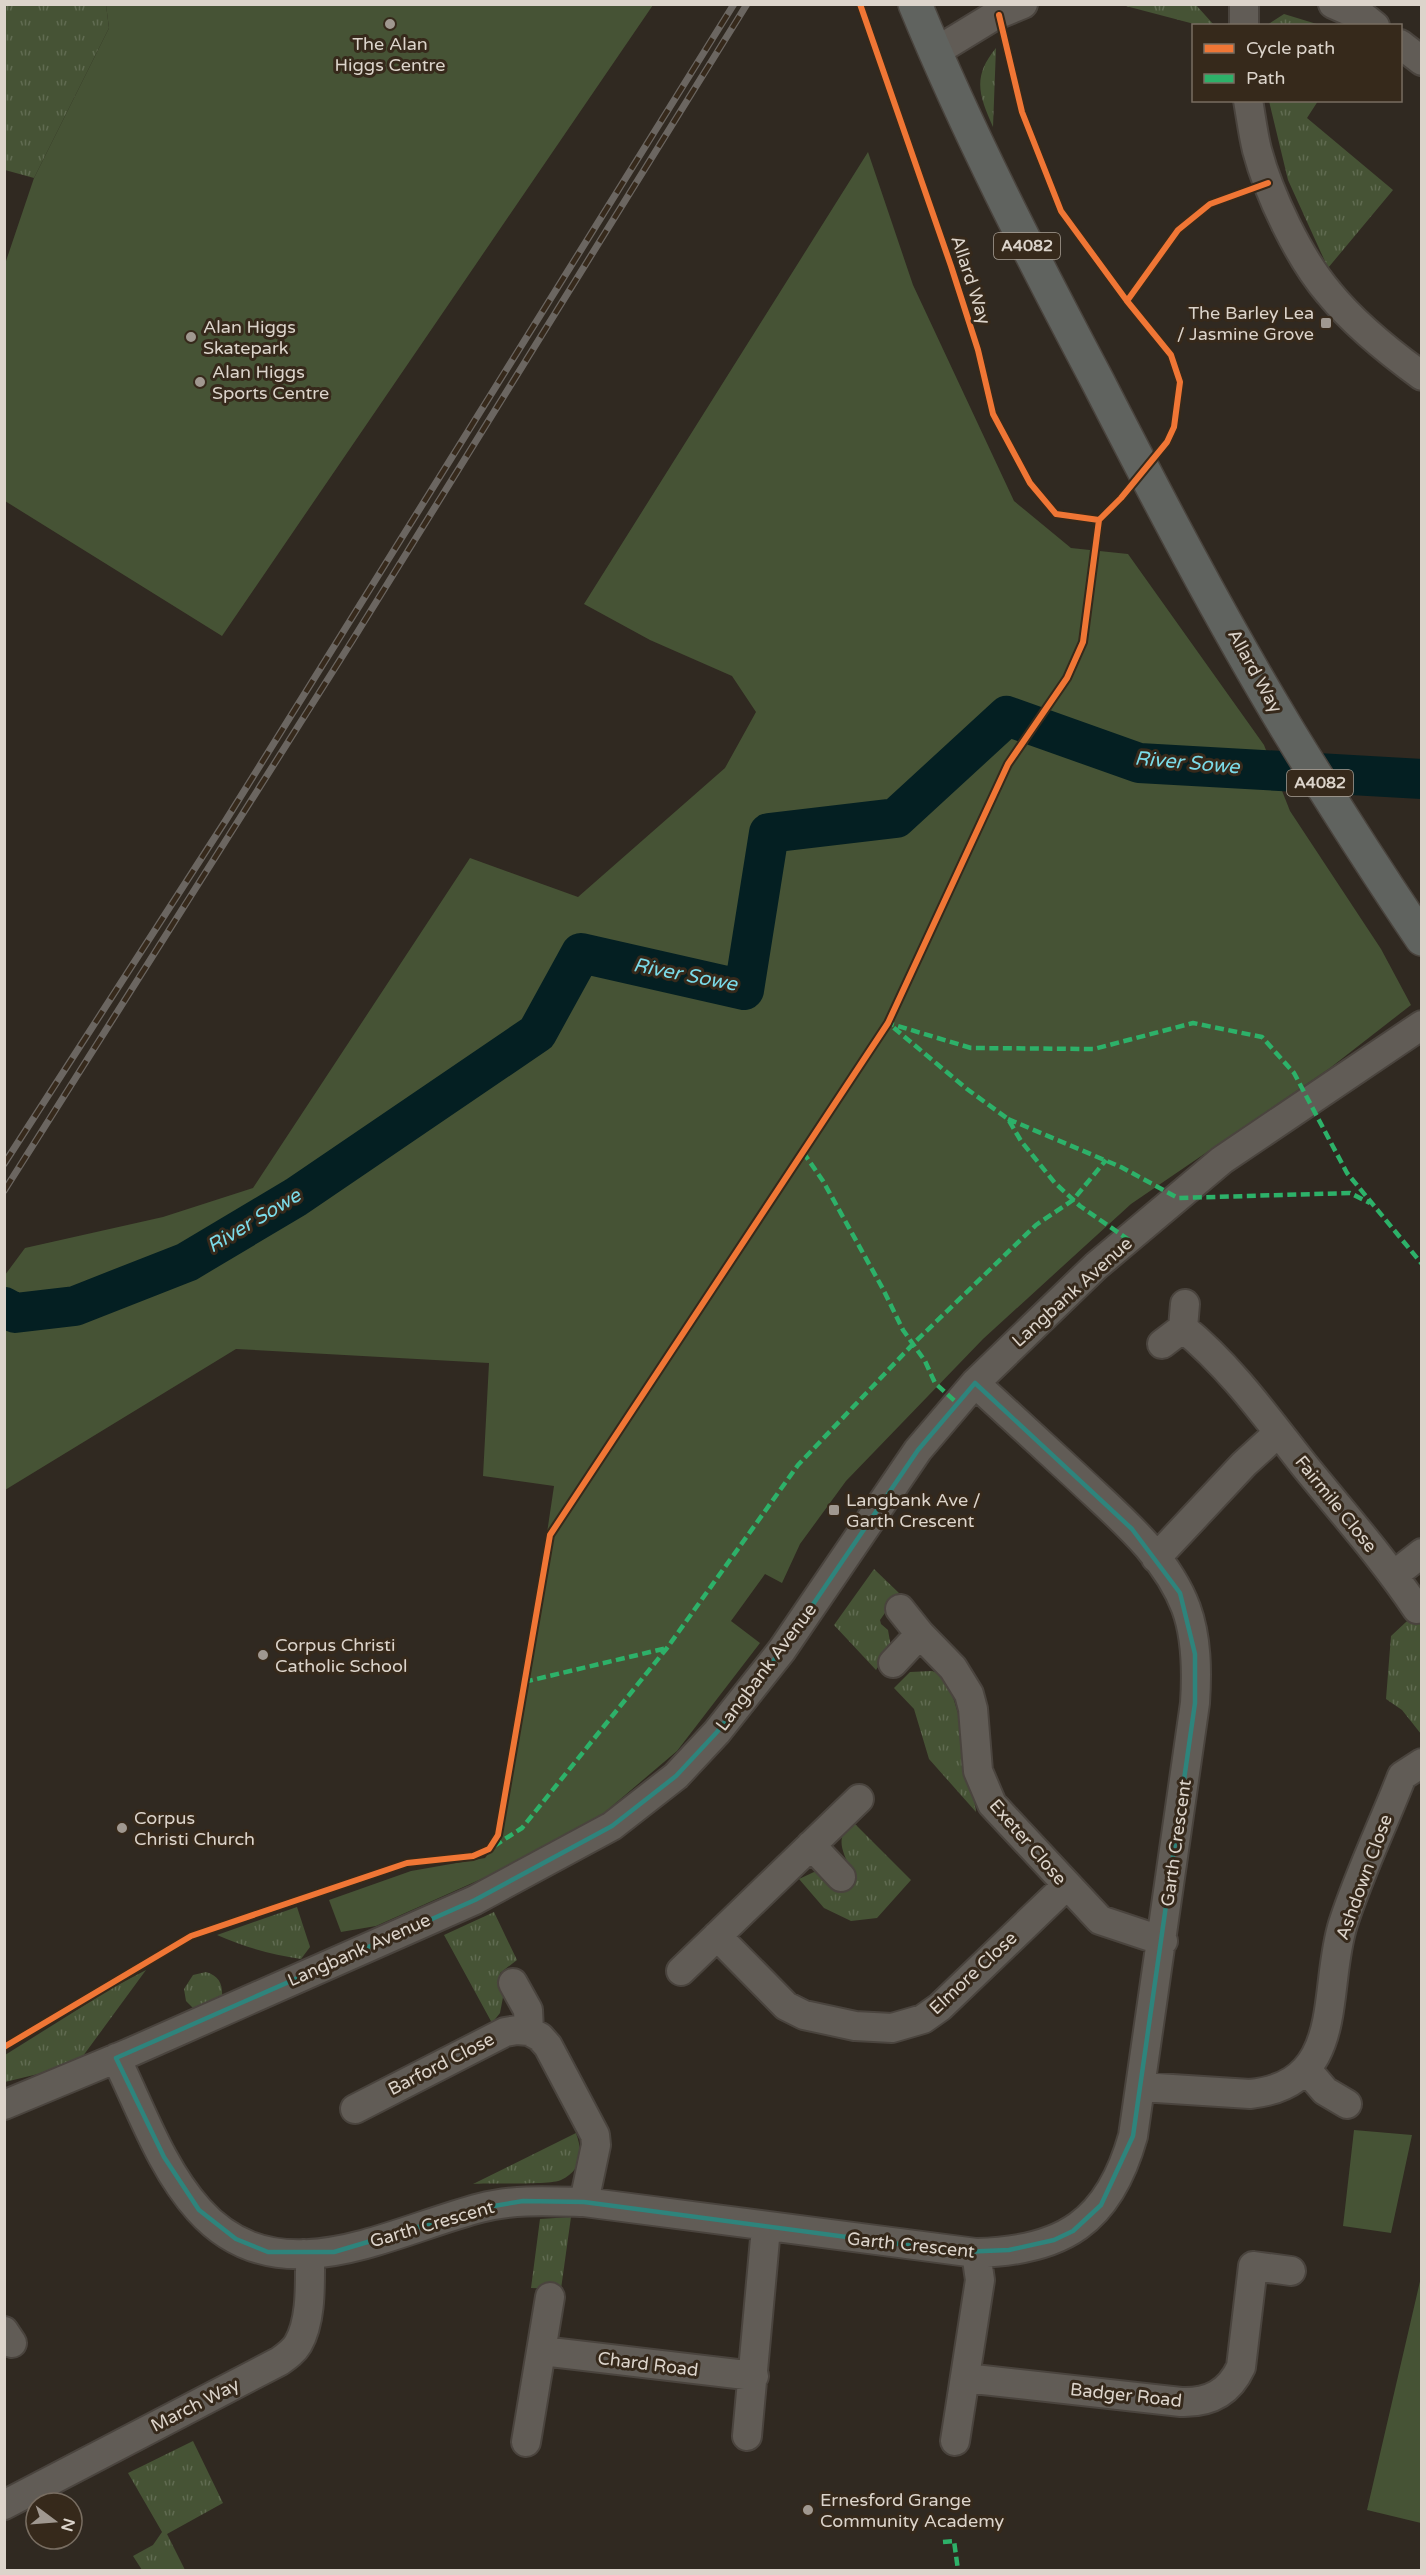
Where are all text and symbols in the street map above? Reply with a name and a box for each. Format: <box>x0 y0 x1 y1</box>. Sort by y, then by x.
marker: The Alan Higgs Centre <box>383 17 397 31</box>
legend <box>1192 24 1402 102</box>
place label: The Alan Higgs Centre <box>335 33 445 76</box>
text: Cycle path <box>1246 37 1335 59</box>
text: Path <box>1246 67 1285 89</box>
street label: Allard Way <box>946 233 996 328</box>
road number: A4082 <box>994 233 1060 259</box>
place label: The Barley Lea / Jasmine Grove <box>1177 302 1314 345</box>
place label: Alan Higgs Skatepark <box>203 316 296 359</box>
marker: The Barley Lea / Jasmine Grove <box>1319 316 1333 330</box>
marker: Alan Higgs Skatepark <box>184 330 198 344</box>
place label: Alan Higgs Sports Centre <box>212 361 329 404</box>
marker: Alan Higgs Sports Centre <box>193 375 207 389</box>
street label: Allard Way <box>1223 625 1287 717</box>
water label: River Sowe <box>1134 746 1242 780</box>
road number: A4082 <box>1287 770 1353 796</box>
water label: River Sowe <box>631 953 741 997</box>
water label: River Sowe <box>203 1183 307 1258</box>
street label: Langbank Avenue <box>1007 1232 1137 1352</box>
street label: Fairmile Close <box>1290 1451 1382 1557</box>
place label: Langbank Ave / Garth Crescent <box>846 1489 981 1532</box>
marker: Langbank Ave / Garth Crescent <box>827 1503 841 1517</box>
street label: Langbank Avenue <box>711 1599 821 1735</box>
place label: Corpus Christi Catholic School <box>275 1634 407 1677</box>
marker: Corpus Christi Catholic School <box>256 1648 270 1662</box>
street label: Garth Crescent <box>1156 1778 1196 1908</box>
street label: Exeter Close <box>985 1795 1071 1889</box>
place label: Corpus Christi Church <box>134 1807 255 1850</box>
street label: Ashdown Close <box>1331 1811 1397 1943</box>
marker: Corpus Christi Church <box>115 1821 129 1835</box>
street label: Langbank Avenue <box>284 1909 434 1991</box>
street label: Elmore Close <box>925 1927 1021 2019</box>
street label: Barford Close <box>384 2028 498 2100</box>
street label: Garth Crescent <box>367 2196 497 2252</box>
street label: Garth Crescent <box>846 2227 976 2263</box>
street label: Chard Road <box>596 2347 700 2381</box>
street label: March Way <box>147 2373 243 2437</box>
street label: Badger Road <box>1069 2378 1183 2412</box>
place label: Ernesford Grange Community Academy <box>820 2489 1005 2532</box>
north arrow <box>24 2491 84 2551</box>
marker: Ernesford Grange Community Academy <box>801 2503 815 2517</box>
text: N <box>56 2516 79 2534</box>

